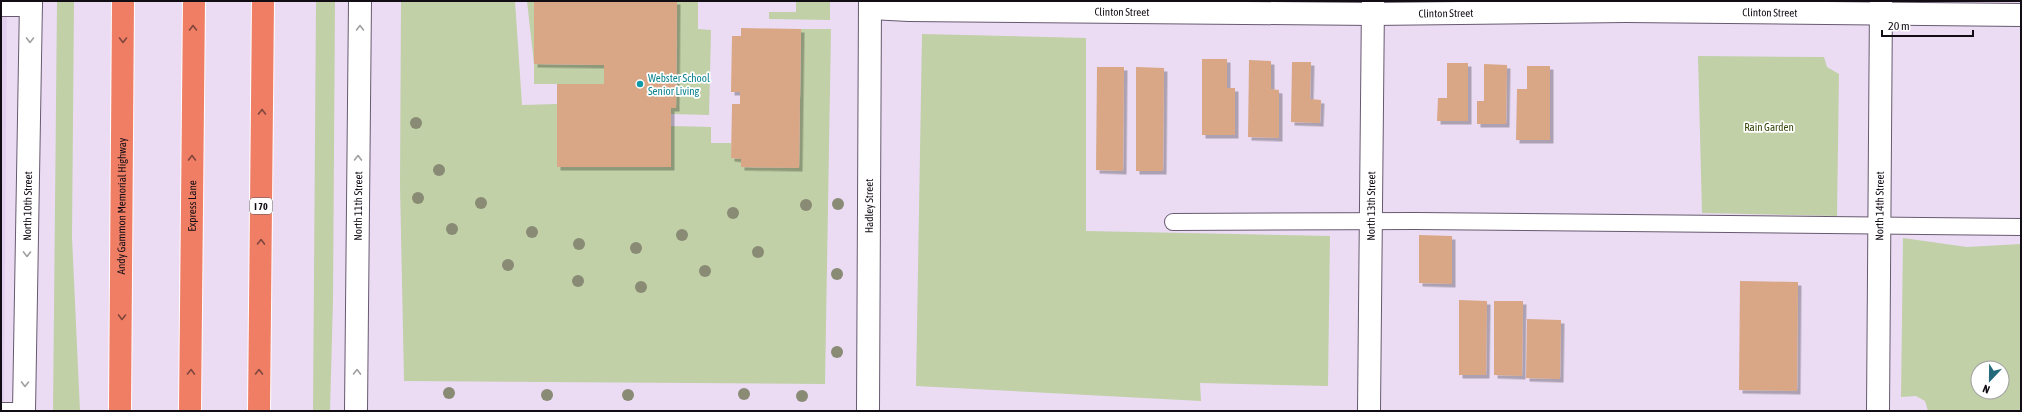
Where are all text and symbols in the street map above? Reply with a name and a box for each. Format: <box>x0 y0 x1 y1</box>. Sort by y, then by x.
street label: Clinton Street <box>1094 6 1149 18</box>
street label: Clinton Street <box>1742 6 1797 19</box>
street label: Clinton Street <box>1418 7 1474 19</box>
scale bar <box>1882 12 1973 38</box>
text: 20 m <box>1888 19 1910 33</box>
one-way arrow <box>189 25 197 31</box>
one-way arrow <box>356 25 364 31</box>
one-way arrow <box>26 37 35 43</box>
one-way arrow <box>119 37 127 43</box>
place label: Webster School Senior Living <box>648 72 710 97</box>
marker: Webster School Senior Living <box>635 79 645 89</box>
one-way arrow <box>258 109 266 115</box>
park label: Rain Garden <box>1744 121 1794 133</box>
street label: Andy Gammon Memorial Highway <box>115 137 128 274</box>
one-way arrow <box>188 155 196 161</box>
one-way arrow <box>354 155 363 161</box>
street label: North 10th Street <box>21 171 34 241</box>
street label: North 11th Street <box>352 171 364 241</box>
street label: North 13th Street <box>1365 171 1377 241</box>
street label: North 14th Street <box>1873 171 1886 241</box>
street label: Hadley Street <box>863 179 875 233</box>
street label: Express Lane <box>186 180 198 232</box>
road number: I 70 <box>250 198 272 214</box>
one-way arrow <box>257 239 265 245</box>
one-way arrow <box>23 251 31 257</box>
one-way arrow <box>118 314 126 320</box>
north arrow <box>1970 360 2010 400</box>
one-way arrow <box>186 369 195 375</box>
one-way arrow <box>255 369 263 375</box>
one-way arrow <box>352 369 361 375</box>
one-way arrow <box>20 381 29 387</box>
text: N <box>1981 382 1992 396</box>

